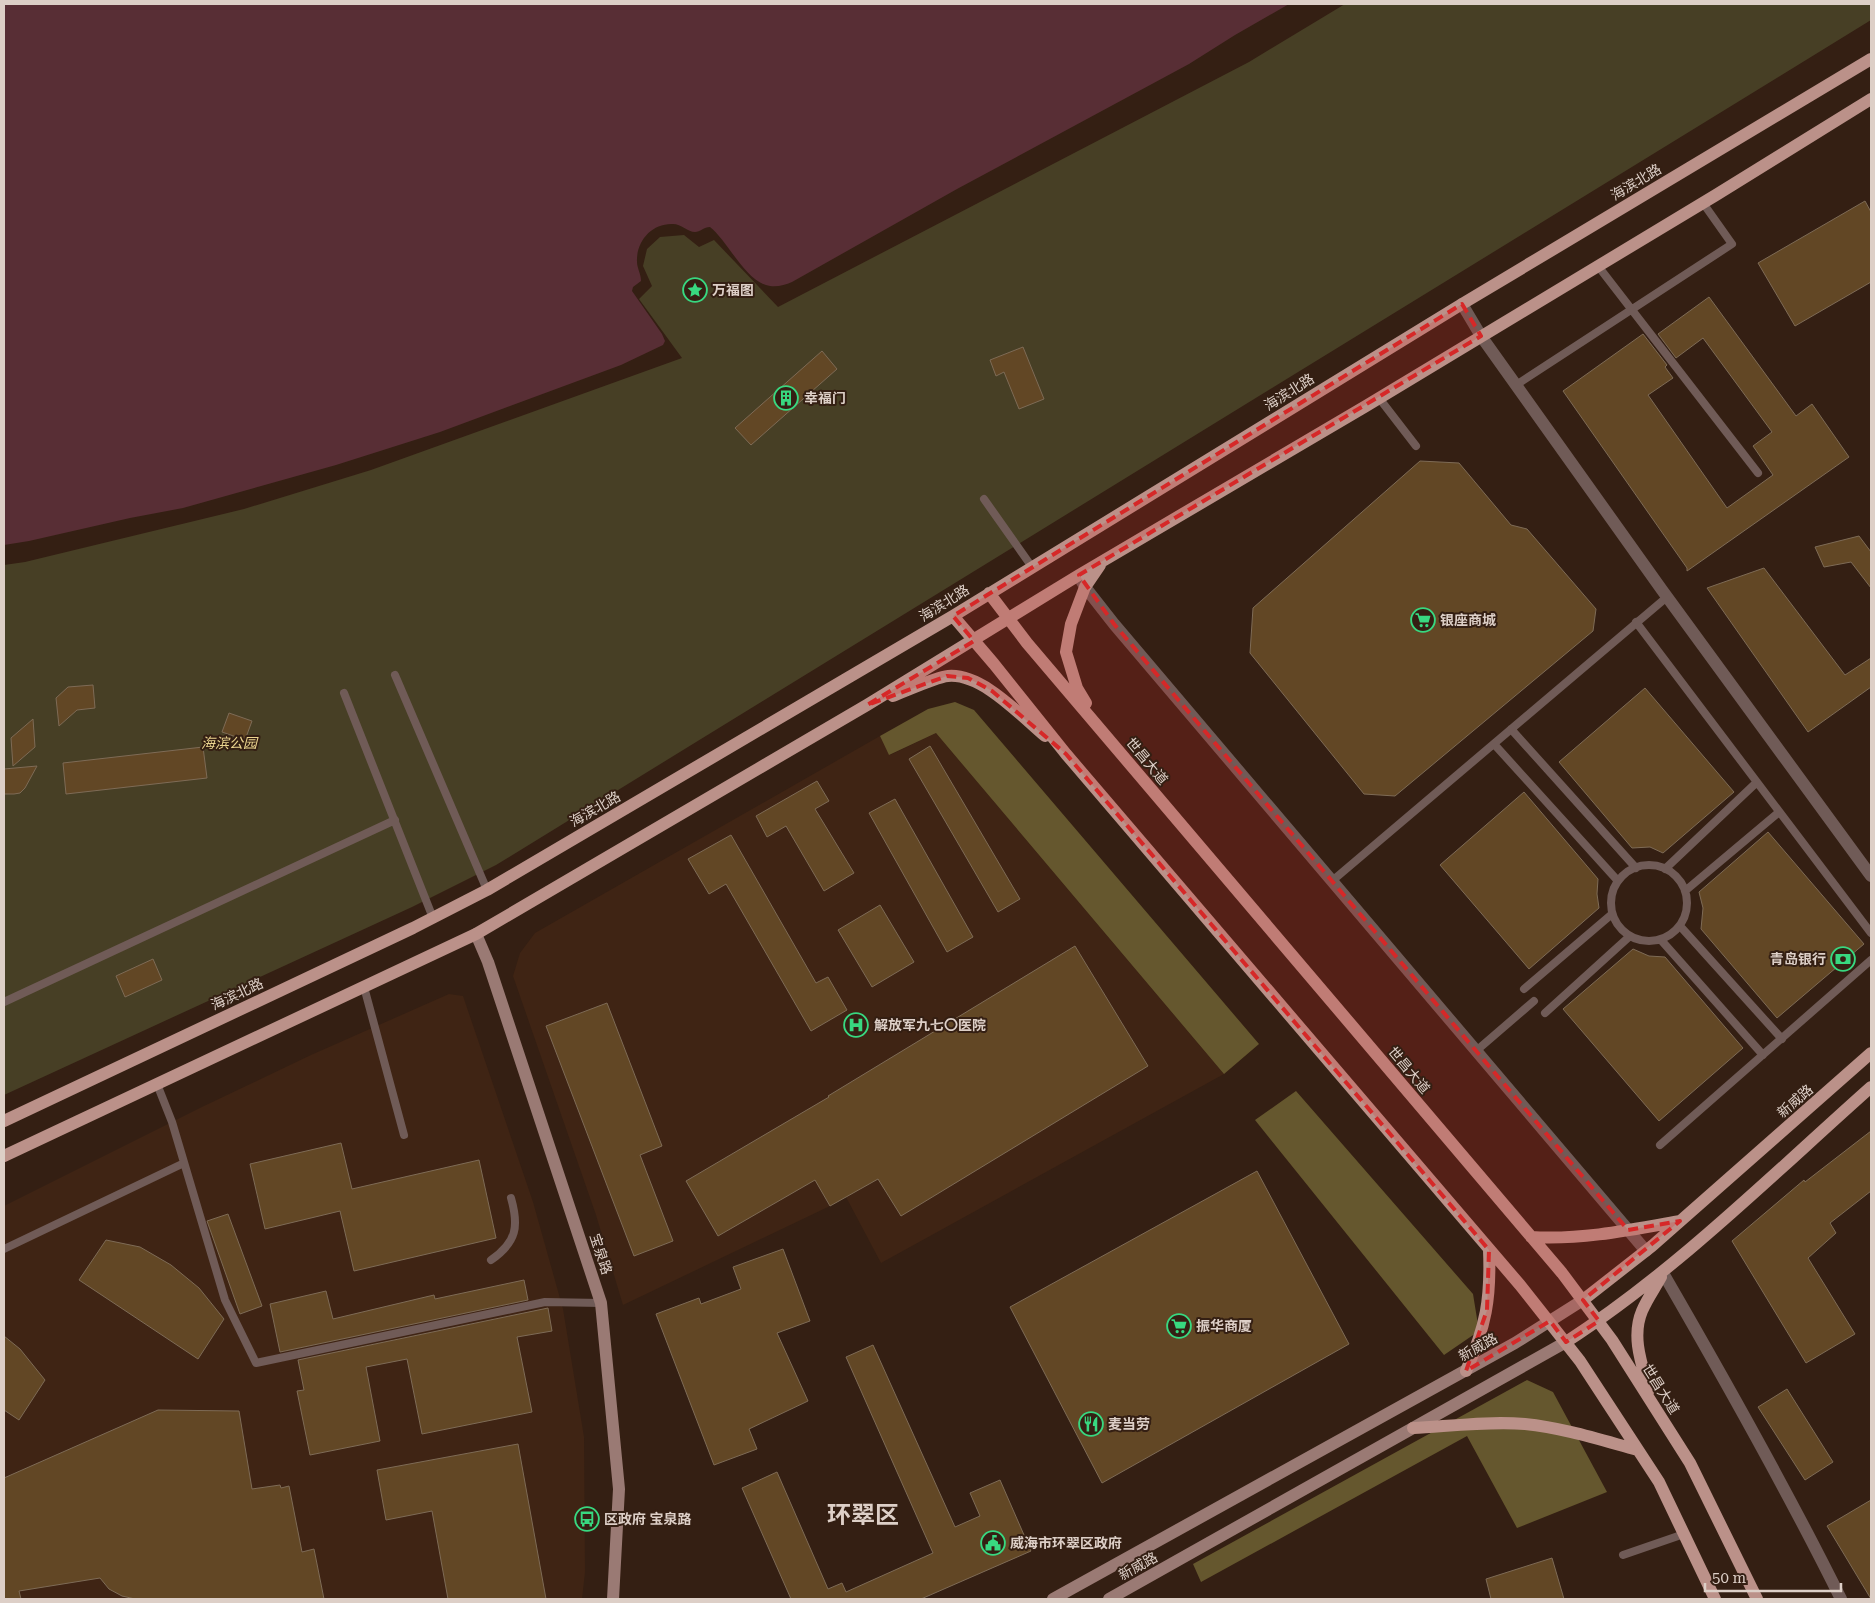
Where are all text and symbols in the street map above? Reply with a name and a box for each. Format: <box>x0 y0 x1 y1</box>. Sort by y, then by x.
street label: 海滨北路 <box>1608 161 1664 203</box>
place icon: 万福图 <box>682 277 708 303</box>
place label: 万福图 <box>712 282 754 298</box>
street label: 海滨北路 <box>1261 370 1317 414</box>
building icon: 幸福门 <box>773 385 799 411</box>
place label: 幸福门 <box>804 390 846 406</box>
street label: 海滨北路 <box>916 581 972 625</box>
supermarket icon: 银座商城 <box>1410 607 1436 633</box>
place label: 银座商城 <box>1440 612 1496 628</box>
street label: 世昌大道 <box>1123 734 1171 788</box>
park label: 海滨公园 <box>201 735 259 751</box>
street label: 海滨北路 <box>567 788 623 830</box>
bank icon: 青岛银行 <box>1830 946 1856 972</box>
place label: 青岛银行 <box>1770 951 1826 967</box>
street label: 海滨北路 <box>208 975 266 1013</box>
hospital icon: 解放军九七〇医院 <box>843 1012 869 1038</box>
place label: 解放军九七〇医院 <box>874 1017 986 1033</box>
street label: 世昌大道 <box>1385 1043 1433 1097</box>
street label: 新威路 <box>1774 1081 1816 1121</box>
street label: 宝泉路 <box>587 1232 615 1276</box>
supermarket icon: 振华商厦 <box>1166 1313 1192 1339</box>
place label: 振华商厦 <box>1196 1318 1252 1334</box>
street label: 新威路 <box>1456 1330 1500 1364</box>
street label: 世昌大道 <box>1639 1361 1683 1417</box>
restaurant icon: 麦当劳 <box>1078 1411 1104 1437</box>
place label: 麦当劳 <box>1108 1416 1150 1432</box>
district label: 环翠区 <box>827 1501 899 1529</box>
bus stop icon: 区政府 宝泉路 <box>574 1506 600 1532</box>
place label: 区政府 宝泉路 <box>604 1511 692 1527</box>
public building icon: 威海市环翠区政府 <box>980 1530 1006 1556</box>
place label: 威海市环翠区政府 <box>1010 1535 1122 1551</box>
street label: 新威路 <box>1116 1549 1160 1583</box>
scale bar <box>1705 1560 1841 1592</box>
text: 50 m <box>1712 1569 1747 1587</box>

